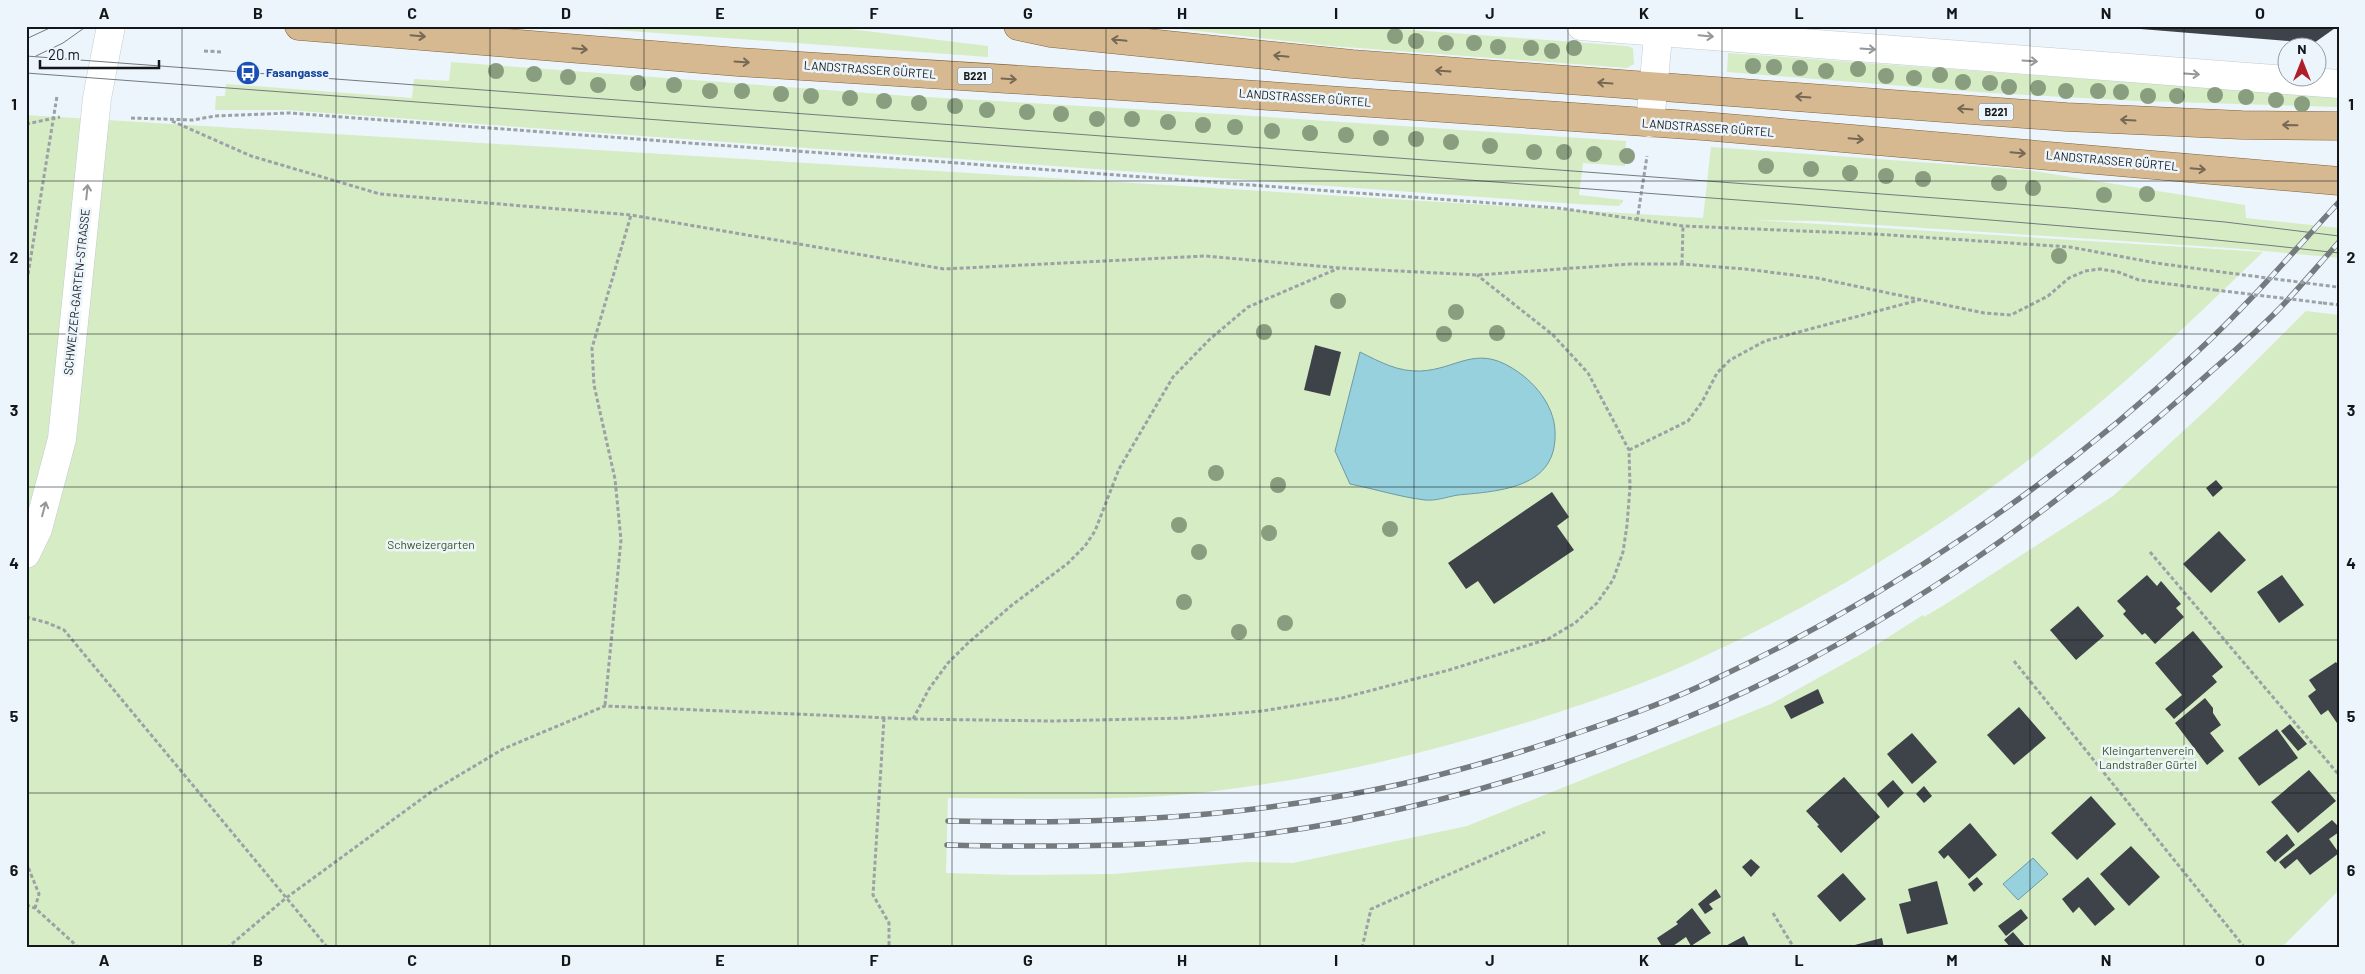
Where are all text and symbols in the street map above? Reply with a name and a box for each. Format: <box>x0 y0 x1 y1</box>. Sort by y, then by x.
text: A <box>99 3 110 22</box>
text: B <box>253 3 263 22</box>
text: C <box>407 3 417 22</box>
text: D <box>561 3 571 22</box>
text: E <box>715 3 725 22</box>
text: F <box>870 3 879 22</box>
text: G <box>1023 3 1033 22</box>
text: H <box>1177 3 1187 22</box>
text: I <box>1334 3 1338 22</box>
text: J <box>1485 3 1495 22</box>
text: K <box>1639 3 1649 22</box>
text: L <box>1794 3 1804 22</box>
text: M <box>1946 3 1958 22</box>
text: N <box>2101 3 2111 22</box>
text: O <box>2255 3 2265 22</box>
one-way arrow <box>409 31 425 40</box>
one-way arrow <box>1698 31 1714 41</box>
one-way arrow <box>1111 35 1127 45</box>
scale bar <box>40 38 159 70</box>
north arrow <box>2278 38 2328 88</box>
text: N <box>2297 40 2307 57</box>
one-way arrow <box>571 44 587 54</box>
one-way arrow <box>1860 44 1876 53</box>
text: 20 m <box>48 45 80 63</box>
one-way arrow <box>1273 51 1289 61</box>
one-way arrow <box>733 57 749 66</box>
street label: LANDSTRASSER GÜRTEL <box>803 57 937 81</box>
one-way arrow <box>2022 57 2038 66</box>
bus stop icon: Fasangasse <box>235 60 261 86</box>
place label: Fasangasse <box>266 65 329 79</box>
one-way arrow <box>1435 66 1451 75</box>
road number: B221 <box>958 68 992 84</box>
one-way arrow <box>2184 69 2200 79</box>
one-way arrow <box>1000 74 1016 83</box>
one-way arrow <box>1597 78 1613 88</box>
street label: LANDSTRASSER GÜRTEL <box>1238 85 1372 109</box>
one-way arrow <box>1796 92 1812 102</box>
text: 1 <box>11 94 17 113</box>
text: 1 <box>2348 94 2354 113</box>
road number: B221 <box>1978 104 2014 120</box>
one-way arrow <box>1958 105 1974 114</box>
street label: LANDSTRASSER GÜRTEL <box>1641 115 1775 139</box>
one-way arrow <box>2120 115 2136 124</box>
one-way arrow <box>2282 120 2298 130</box>
one-way arrow <box>1848 135 1864 144</box>
street label: LANDSTRASSER GÜRTEL <box>2045 147 2179 173</box>
one-way arrow <box>2009 148 2025 158</box>
one-way arrow <box>2190 164 2206 174</box>
one-way arrow <box>82 185 92 201</box>
street label: SCHWEIZER-GARTEN-STRASSE <box>60 208 92 376</box>
text: 2 <box>10 247 19 266</box>
text: 2 <box>2347 247 2356 266</box>
text: 3 <box>10 400 18 419</box>
text: 3 <box>2347 400 2355 419</box>
one-way arrow <box>39 501 49 517</box>
park label: Schweizergarten <box>387 537 475 551</box>
text: 4 <box>9 553 19 572</box>
text: 4 <box>2346 553 2356 572</box>
text: 5 <box>10 706 19 725</box>
text: 5 <box>2347 706 2356 725</box>
park label: Kleingartenverein Landstraßer Gürtel <box>2099 743 2197 771</box>
text: 6 <box>10 860 19 879</box>
text: 6 <box>2347 860 2356 879</box>
text: A <box>99 950 110 969</box>
text: B <box>253 950 263 969</box>
text: C <box>407 950 417 969</box>
text: D <box>561 950 571 969</box>
text: E <box>715 950 725 969</box>
text: F <box>870 950 879 969</box>
text: G <box>1023 950 1033 969</box>
text: H <box>1177 950 1187 969</box>
text: I <box>1334 950 1338 969</box>
text: J <box>1485 950 1495 969</box>
text: K <box>1639 950 1649 969</box>
text: L <box>1794 950 1804 969</box>
text: M <box>1946 950 1958 969</box>
text: N <box>2101 950 2111 969</box>
text: O <box>2255 950 2265 969</box>

